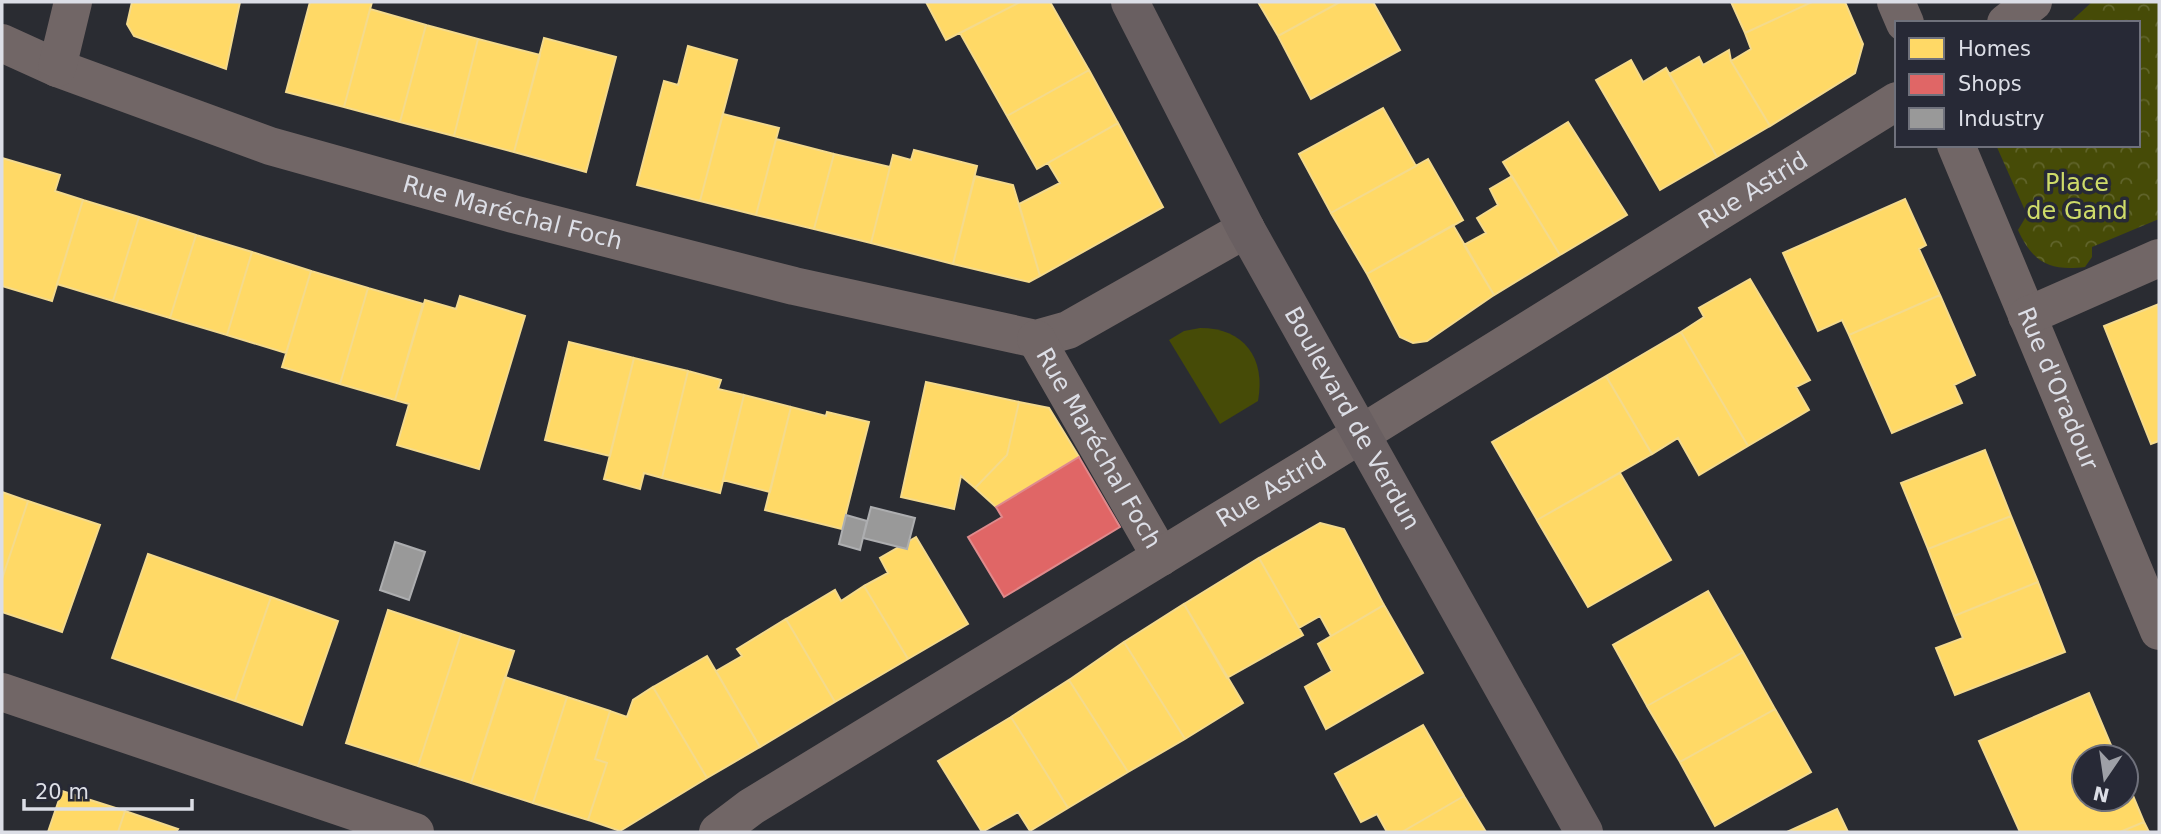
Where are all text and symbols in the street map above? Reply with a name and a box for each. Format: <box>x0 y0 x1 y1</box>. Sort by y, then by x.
legend <box>1895 21 2140 147</box>
text: Homes <box>1958 37 2031 61</box>
text: Shops <box>1958 72 2022 96</box>
text: Industry <box>1958 107 2044 131</box>
street label: Rue Astrid <box>1693 146 1813 235</box>
park label: Place de Gand <box>2026 169 2128 225</box>
street label: Rue Maréchal Foch <box>400 170 626 256</box>
street label: Boulevard de Verdun <box>1279 302 1426 535</box>
street label: Rue d'Oradour <box>2011 303 2104 474</box>
street label: Rue Maréchal Foch <box>1030 343 1167 553</box>
street label: Rue Astrid <box>1211 445 1331 533</box>
north arrow <box>2070 743 2140 813</box>
scale bar <box>24 768 192 812</box>
text: 20 m <box>35 780 89 804</box>
text: N <box>2091 782 2111 807</box>

